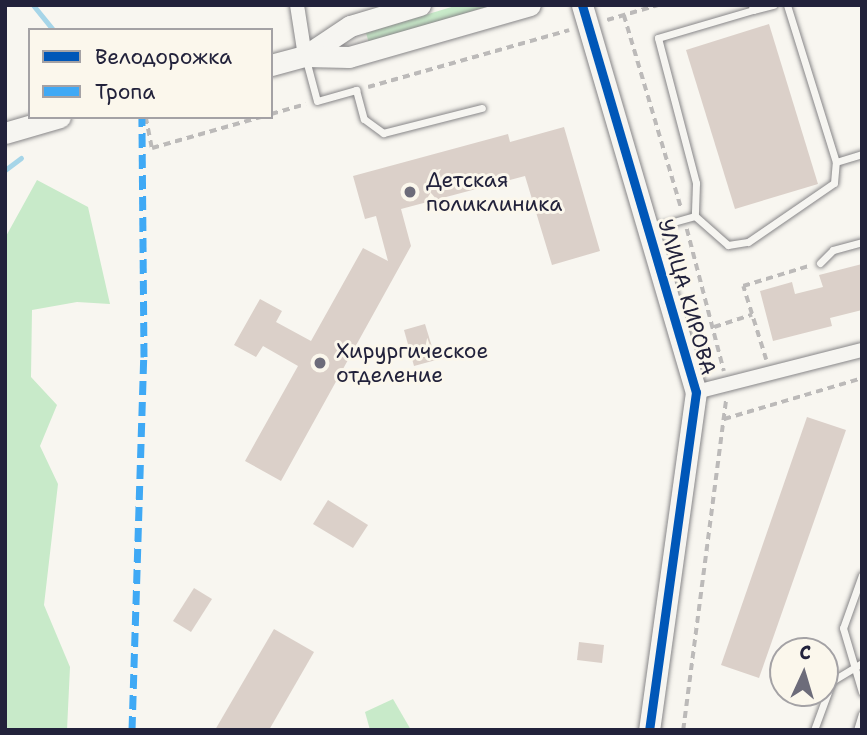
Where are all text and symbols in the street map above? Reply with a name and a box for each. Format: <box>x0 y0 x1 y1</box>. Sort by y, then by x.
legend <box>28 28 273 119</box>
text: Велодорожка <box>95 43 232 71</box>
text: Тропа <box>95 78 155 106</box>
place label: Детская поликлиника <box>426 167 562 217</box>
marker: Детская поликлиника <box>400 182 420 202</box>
street label: УЛИЦА КИРОВА <box>653 216 721 378</box>
place label: Хирургическое отделение <box>336 338 488 388</box>
marker: Хирургическое отделение <box>310 353 330 373</box>
north arrow <box>769 637 839 707</box>
text: С <box>799 640 812 665</box>

